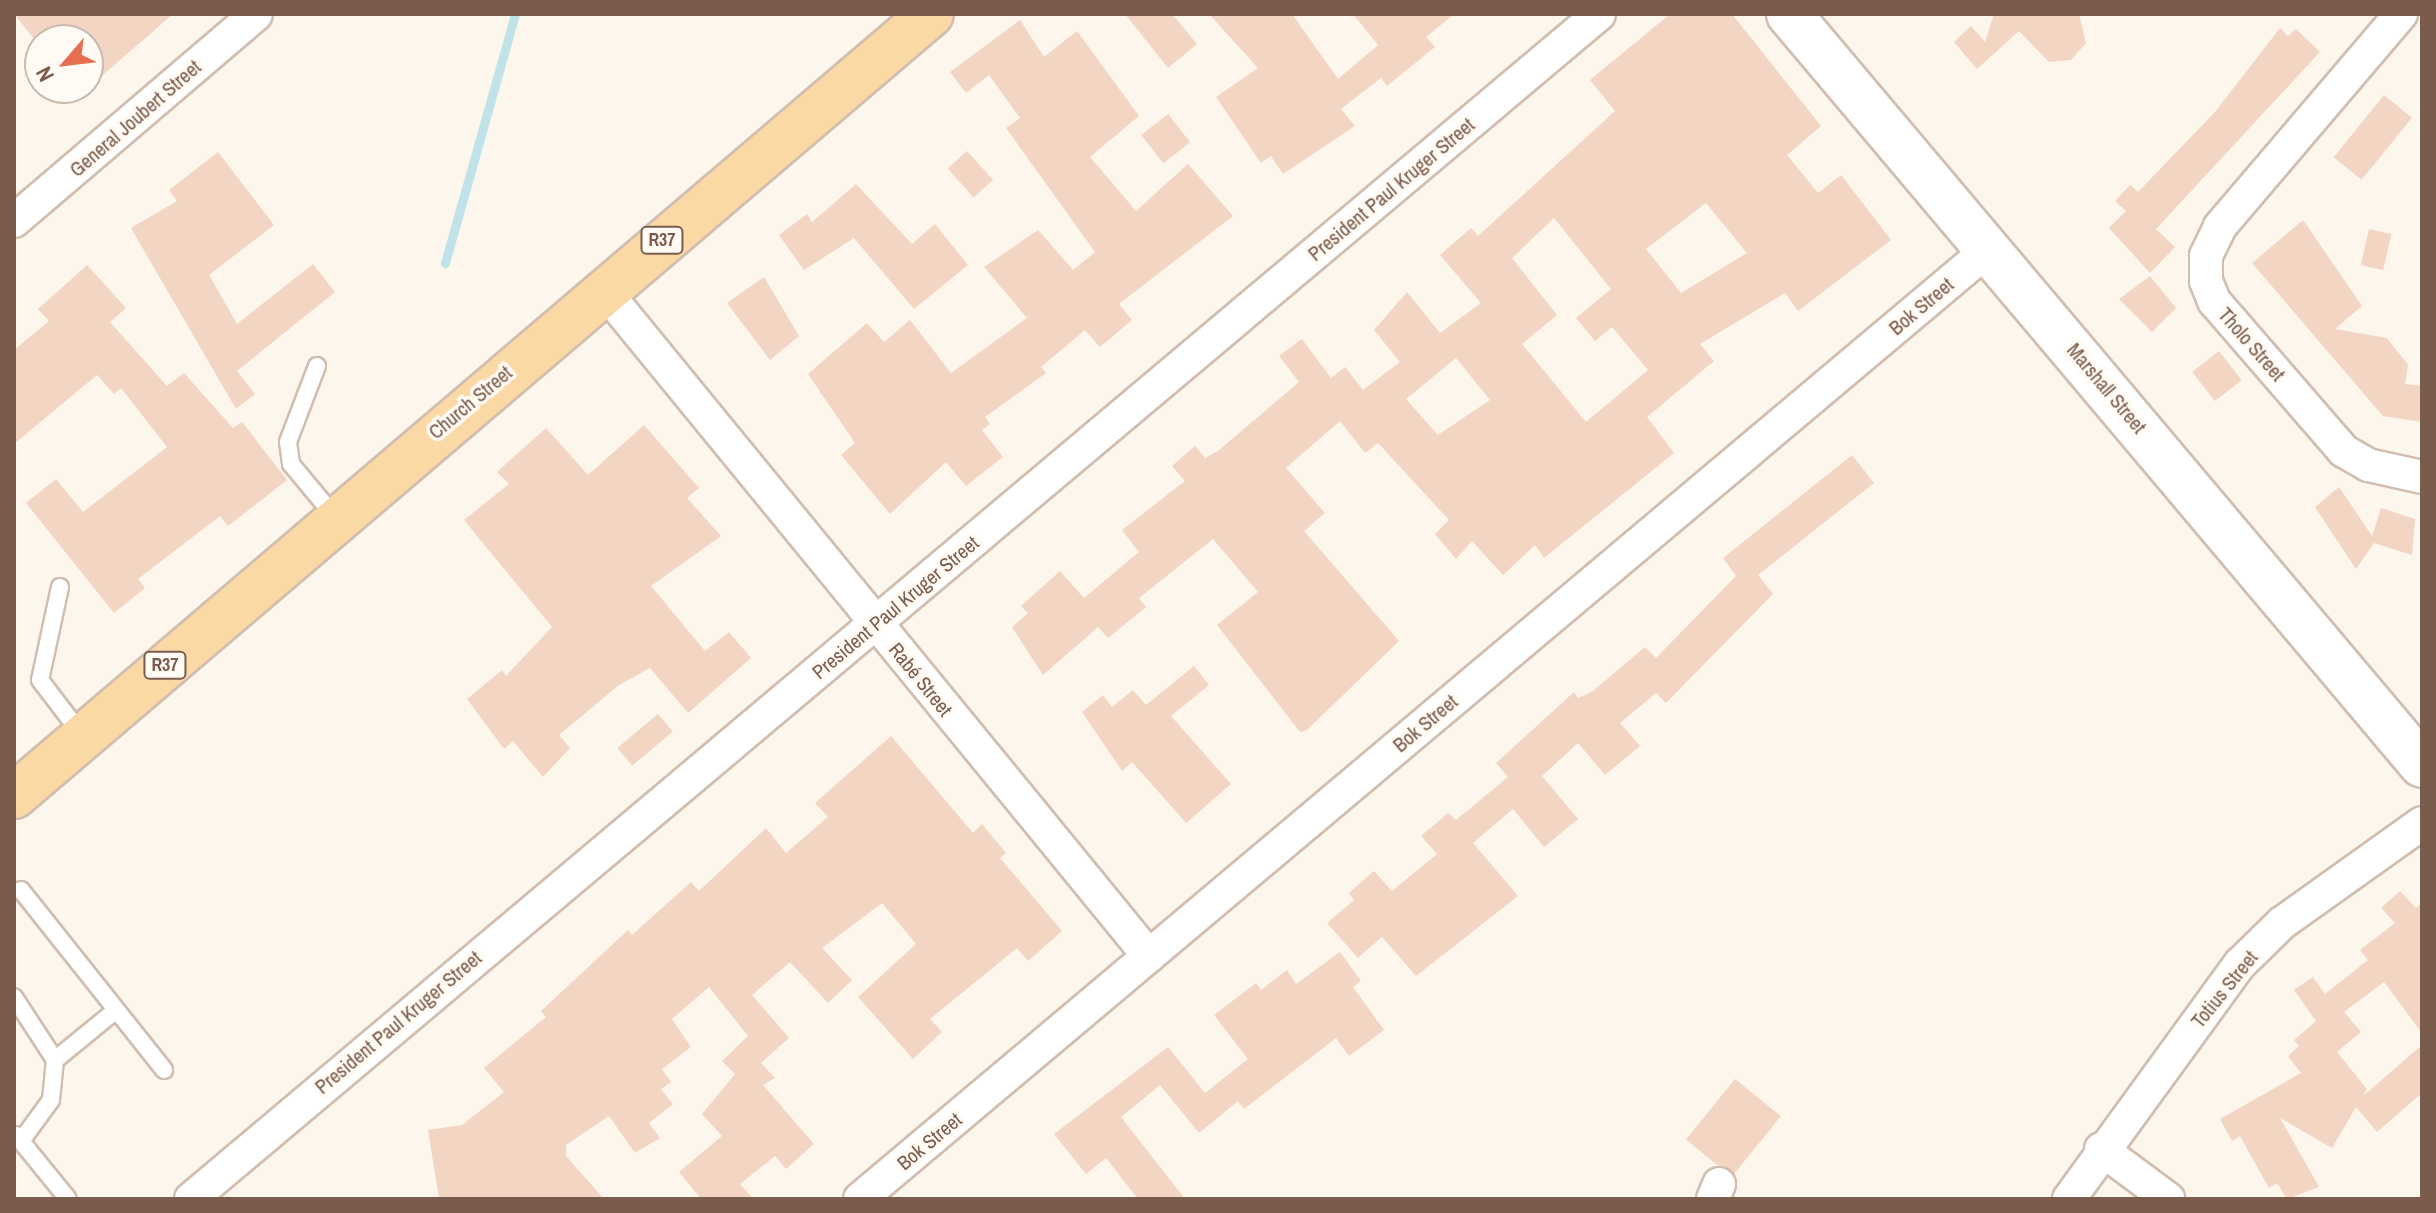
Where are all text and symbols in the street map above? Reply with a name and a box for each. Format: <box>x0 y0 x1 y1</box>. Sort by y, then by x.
north arrow <box>24 24 104 104</box>
street label: General Joubert Street <box>65 55 205 181</box>
text: N <box>28 62 61 87</box>
street label: President Paul Kruger Street <box>1303 112 1479 266</box>
road number: R37 <box>640 226 684 254</box>
street label: Bok Street <box>1884 272 1958 340</box>
street label: Tholo Street <box>2214 302 2290 386</box>
street label: Marshall Street <box>2062 338 2152 438</box>
street label: Church Street <box>424 360 516 444</box>
street label: President Paul Kruger Street <box>807 530 983 684</box>
street label: Rabé Street <box>884 637 958 721</box>
road number: R37 <box>143 651 187 679</box>
street label: Bok Street <box>1388 689 1462 757</box>
street label: President Paul Kruger Street <box>310 945 486 1099</box>
street label: Totius Street <box>2186 946 2262 1032</box>
street label: Bok Street <box>892 1107 966 1175</box>

